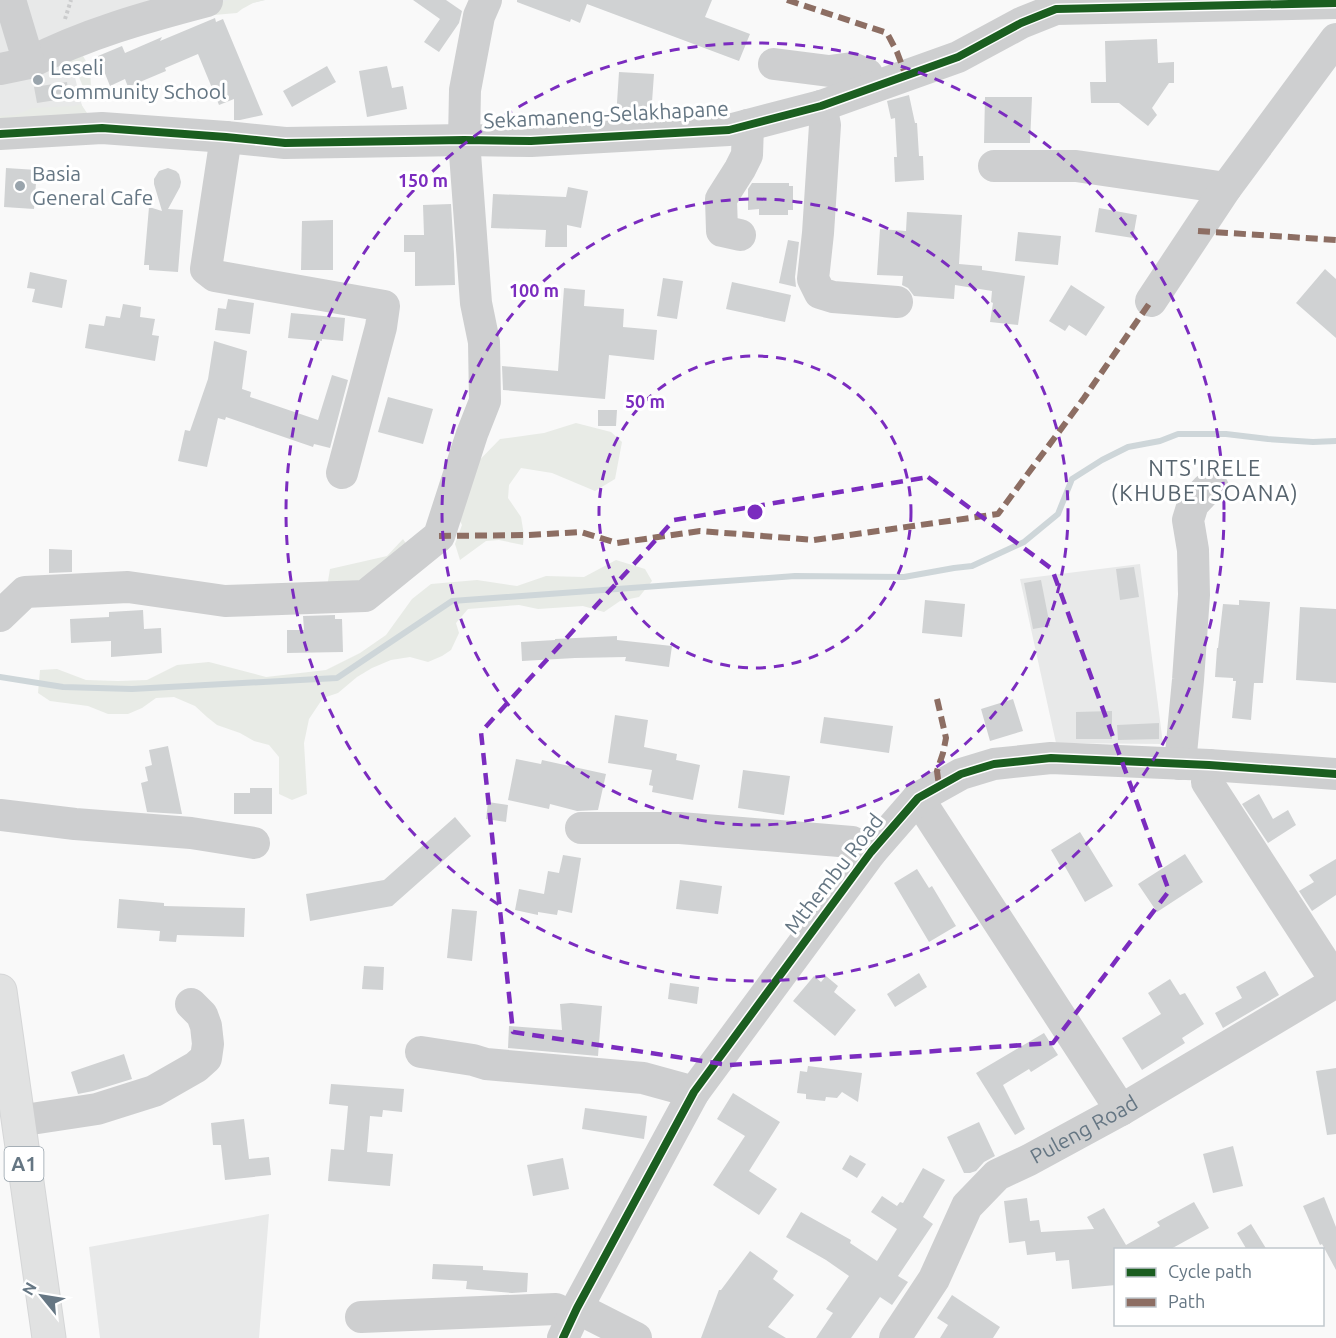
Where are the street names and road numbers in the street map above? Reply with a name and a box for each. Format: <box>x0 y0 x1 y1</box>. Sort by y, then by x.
street label: Sekamaneng-Selakhapane <box>483 96 729 132</box>
street label: Mthembu Road <box>779 809 888 938</box>
street label: Puleng Road <box>1026 1090 1142 1168</box>
road number: A1 <box>4 1147 44 1181</box>

